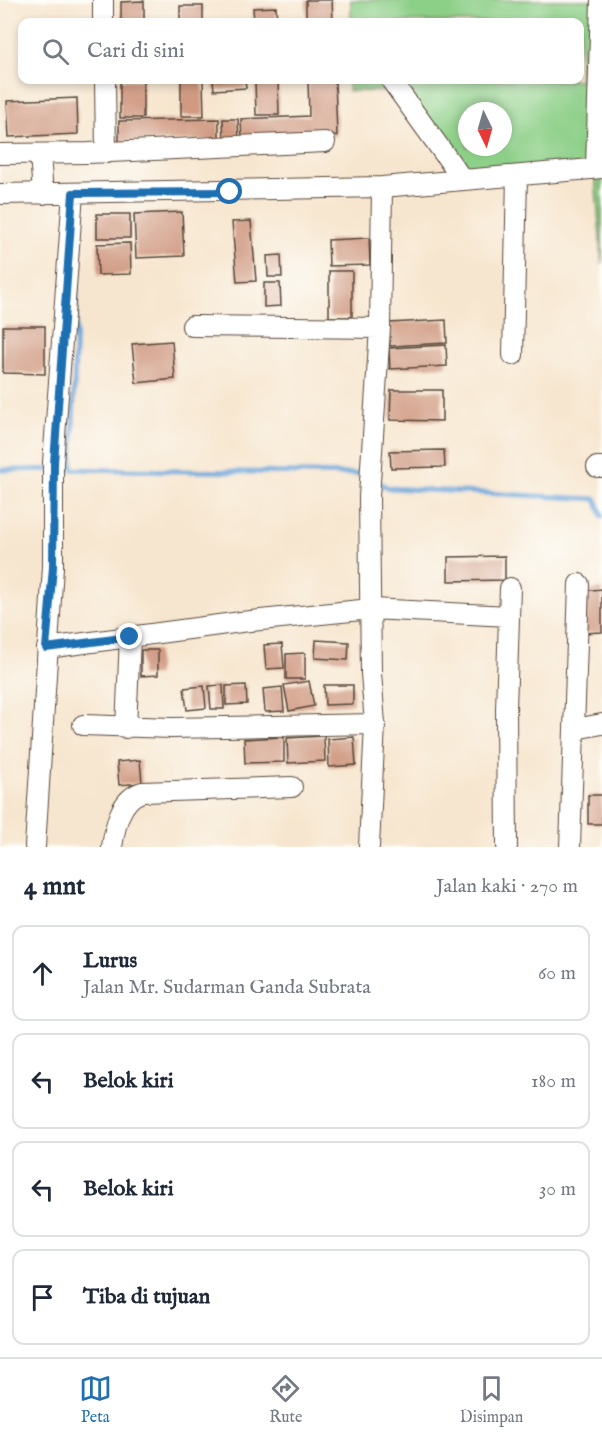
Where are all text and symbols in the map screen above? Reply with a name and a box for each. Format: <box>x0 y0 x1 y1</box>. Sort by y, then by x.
search box <box>18 18 584 84</box>
icon: search <box>39 35 72 68</box>
text: Cari di sini <box>87 37 185 65</box>
north arrow <box>458 102 512 156</box>
route start <box>216 178 242 204</box>
route end <box>116 623 142 649</box>
text: 4 mnt <box>24 870 85 903</box>
text: Jalan kaki · 270 m <box>436 874 578 899</box>
text: Lurus <box>83 947 137 975</box>
icon: ahead <box>26 957 59 990</box>
text: 60 m <box>538 961 576 986</box>
text: Jalan Mr. Sudarman Ganda Subrata <box>83 975 371 1000</box>
icon: left <box>26 1065 59 1098</box>
text: Belok kiri <box>83 1067 174 1095</box>
text: 180 m <box>531 1069 576 1094</box>
icon: left <box>26 1173 59 1206</box>
text: Belok kiri <box>83 1175 174 1203</box>
text: 30 m <box>539 1177 576 1202</box>
icon: arrive <box>26 1281 59 1314</box>
text: Tiba di tujuan <box>83 1283 210 1311</box>
tab: Peta <box>79 1372 112 1428</box>
tab: Rute <box>269 1372 302 1428</box>
tab: Disimpan <box>460 1372 523 1428</box>

